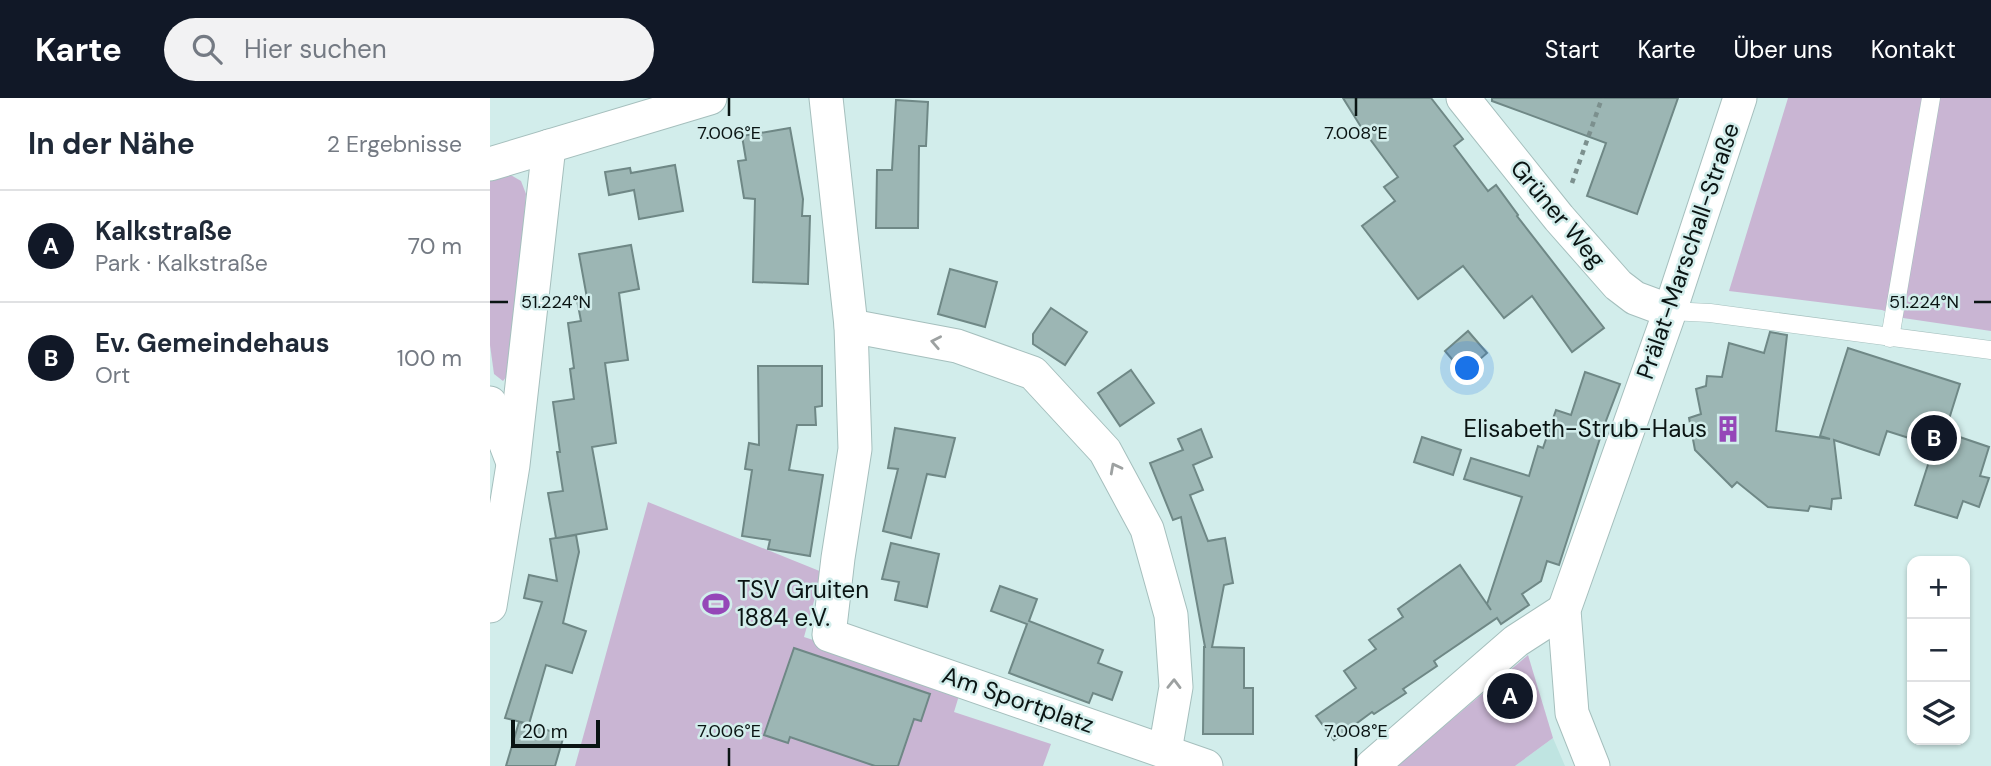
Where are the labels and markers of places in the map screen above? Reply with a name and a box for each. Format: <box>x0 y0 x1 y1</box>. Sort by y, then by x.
pin: B <box>1911 412 1957 464</box>
place label: Elisabeth-Strub-Haus <box>1464 413 1707 444</box>
building icon: Elisabeth-Strub-Haus <box>1713 414 1743 444</box>
place label: TSV Gruiten 1884 e.V. <box>737 574 869 633</box>
sports icon: TSV Gruiten 1884 e.V. <box>701 589 731 619</box>
pin: A <box>1487 670 1533 722</box>

